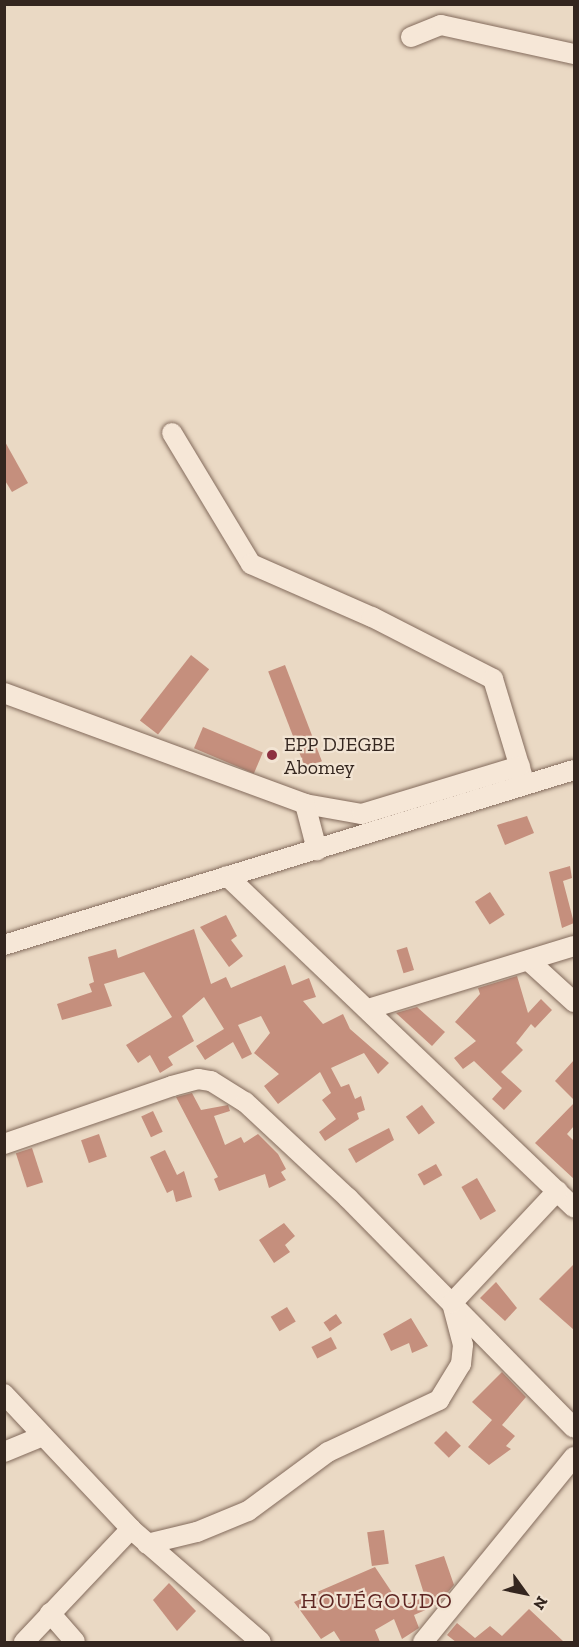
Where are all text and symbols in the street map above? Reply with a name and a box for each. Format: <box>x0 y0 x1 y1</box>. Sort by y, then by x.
place label: EPP DJEGBE Abomey <box>284 732 395 779</box>
marker: EPP DJEGBE Abomey <box>265 748 279 762</box>
north arrow <box>495 1563 555 1623</box>
district label: HOUÉGOUDO <box>301 1588 453 1614</box>
text: N <box>529 1593 552 1613</box>

